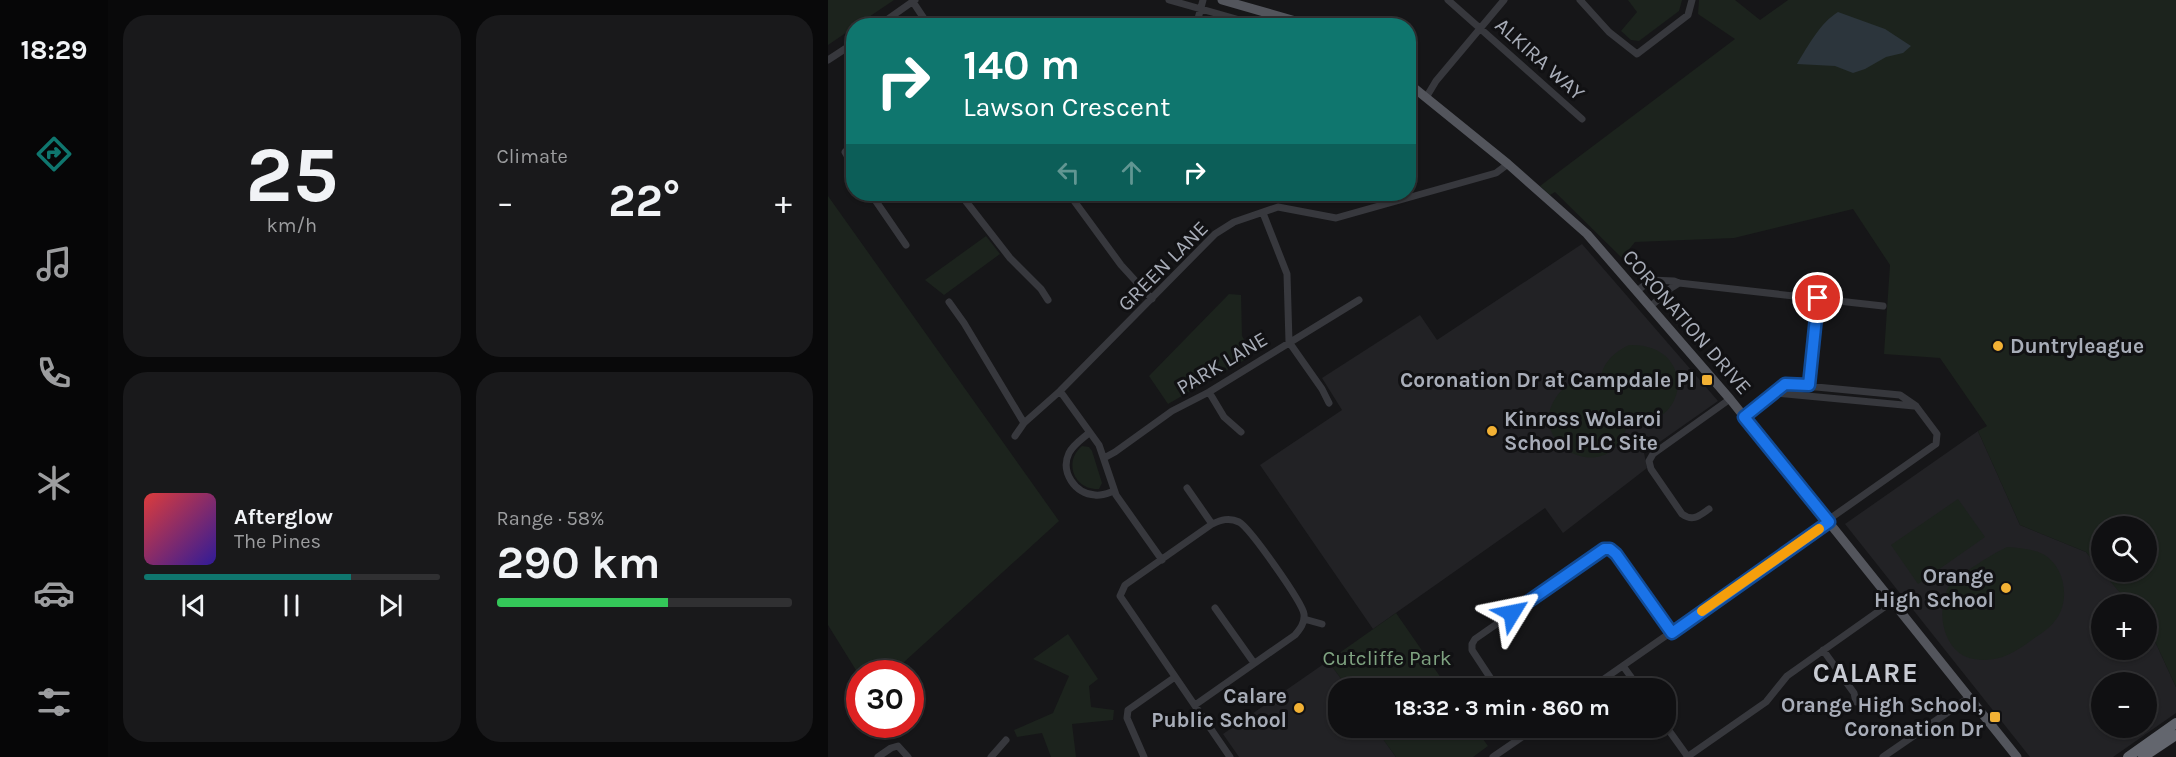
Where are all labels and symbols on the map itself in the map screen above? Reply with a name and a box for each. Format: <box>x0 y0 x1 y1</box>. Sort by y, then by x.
street label: ALKIRA WAY <box>1491 13 1590 106</box>
street label: GREEN LANE <box>1113 216 1213 316</box>
street label: CORONATION DRIVE <box>1618 245 1756 399</box>
pin <box>1792 272 1843 323</box>
street label: PARK LANE <box>1172 327 1272 399</box>
place label: Duntryleague <box>2010 334 2144 358</box>
marker: Duntryleague <box>1991 339 2005 353</box>
place label: Coronation Dr at Campdale Pl <box>1400 368 1695 392</box>
marker: Coronation Dr at Campdale Pl <box>1700 373 1714 387</box>
place label: Kinross Wolaroi School PLC Site <box>1504 407 1662 455</box>
marker: Kinross Wolaroi School PLC Site <box>1485 424 1499 438</box>
place label: Orange High School <box>1874 564 1994 612</box>
position arrow <box>1480 581 1544 645</box>
marker: Orange High School <box>1999 581 2013 595</box>
park label: Cutcliffe Park <box>1322 646 1452 670</box>
district label: CALARE <box>1813 657 1919 689</box>
speed limit sign: 30 <box>846 660 924 738</box>
place label: Calare Public School <box>1151 684 1287 732</box>
place label: Orange High School, Coronation Dr <box>1781 693 1984 741</box>
marker: Calare Public School <box>1292 701 1306 715</box>
marker: Orange High School, Coronation Dr <box>1988 710 2002 724</box>

